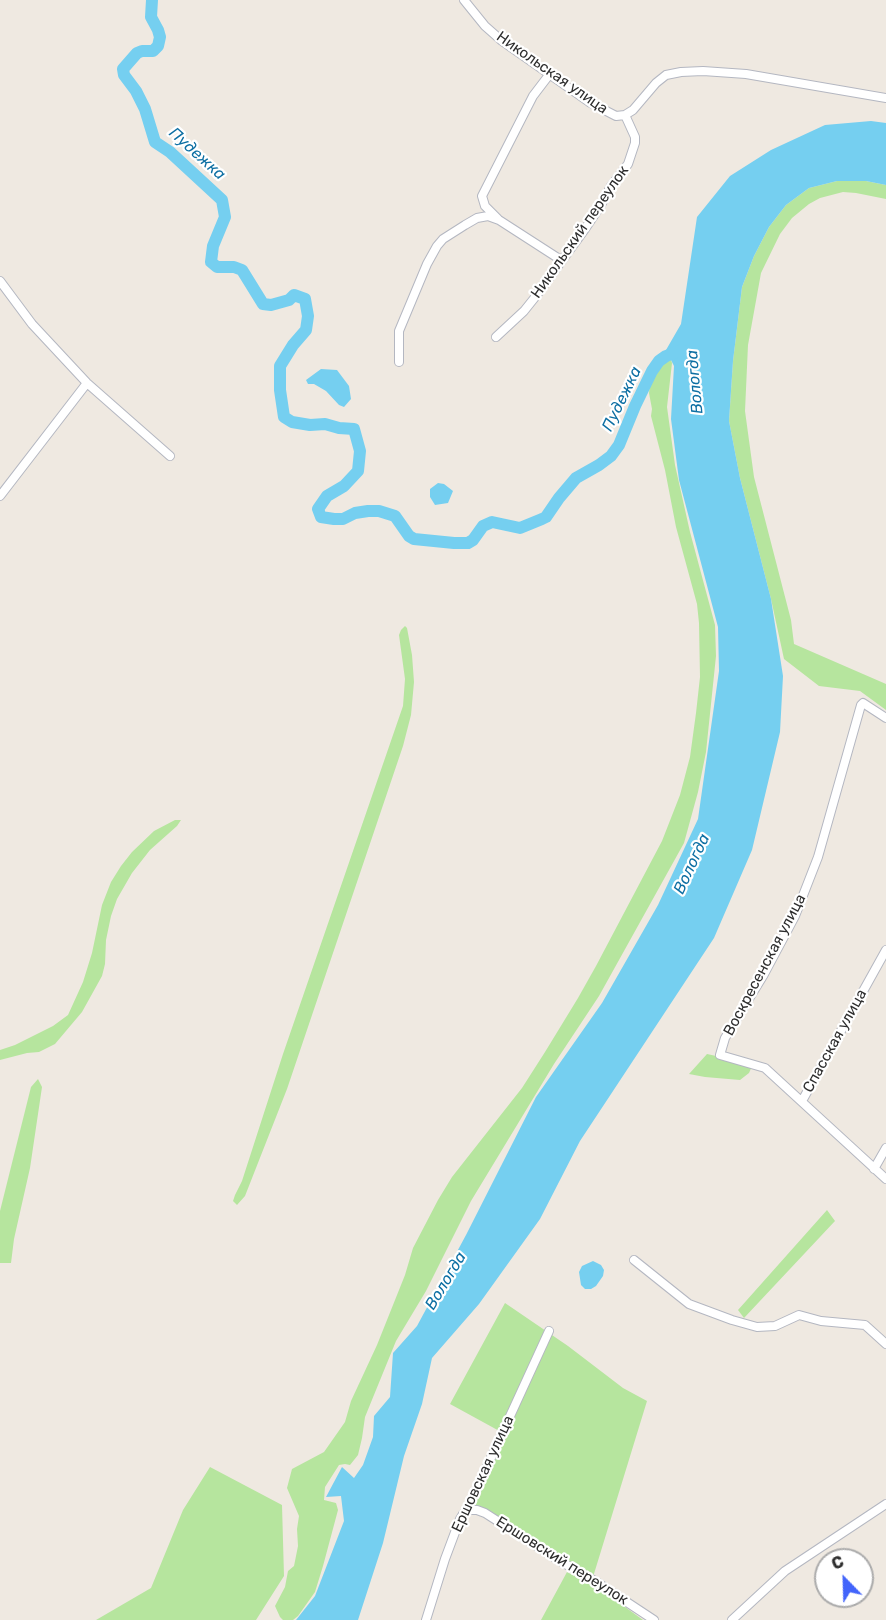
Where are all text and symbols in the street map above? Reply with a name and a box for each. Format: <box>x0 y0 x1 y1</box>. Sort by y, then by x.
street label: Никольская улица <box>493 28 611 118</box>
water label: Пудежка <box>165 124 229 184</box>
street label: Никольский переулок <box>527 162 633 302</box>
water label: Вологда <box>683 349 707 415</box>
water label: Пудежка <box>598 364 646 434</box>
water label: Вологда <box>670 831 714 897</box>
street label: Воскресенская улица <box>720 891 810 1039</box>
street label: Спасская улица <box>799 986 871 1096</box>
water label: Вологда <box>421 1249 471 1313</box>
street label: Ершовская улица <box>448 1413 518 1535</box>
street label: Ершовский переулок <box>493 1513 631 1609</box>
north arrow <box>814 1548 874 1608</box>
text: С <box>829 1552 846 1574</box>

